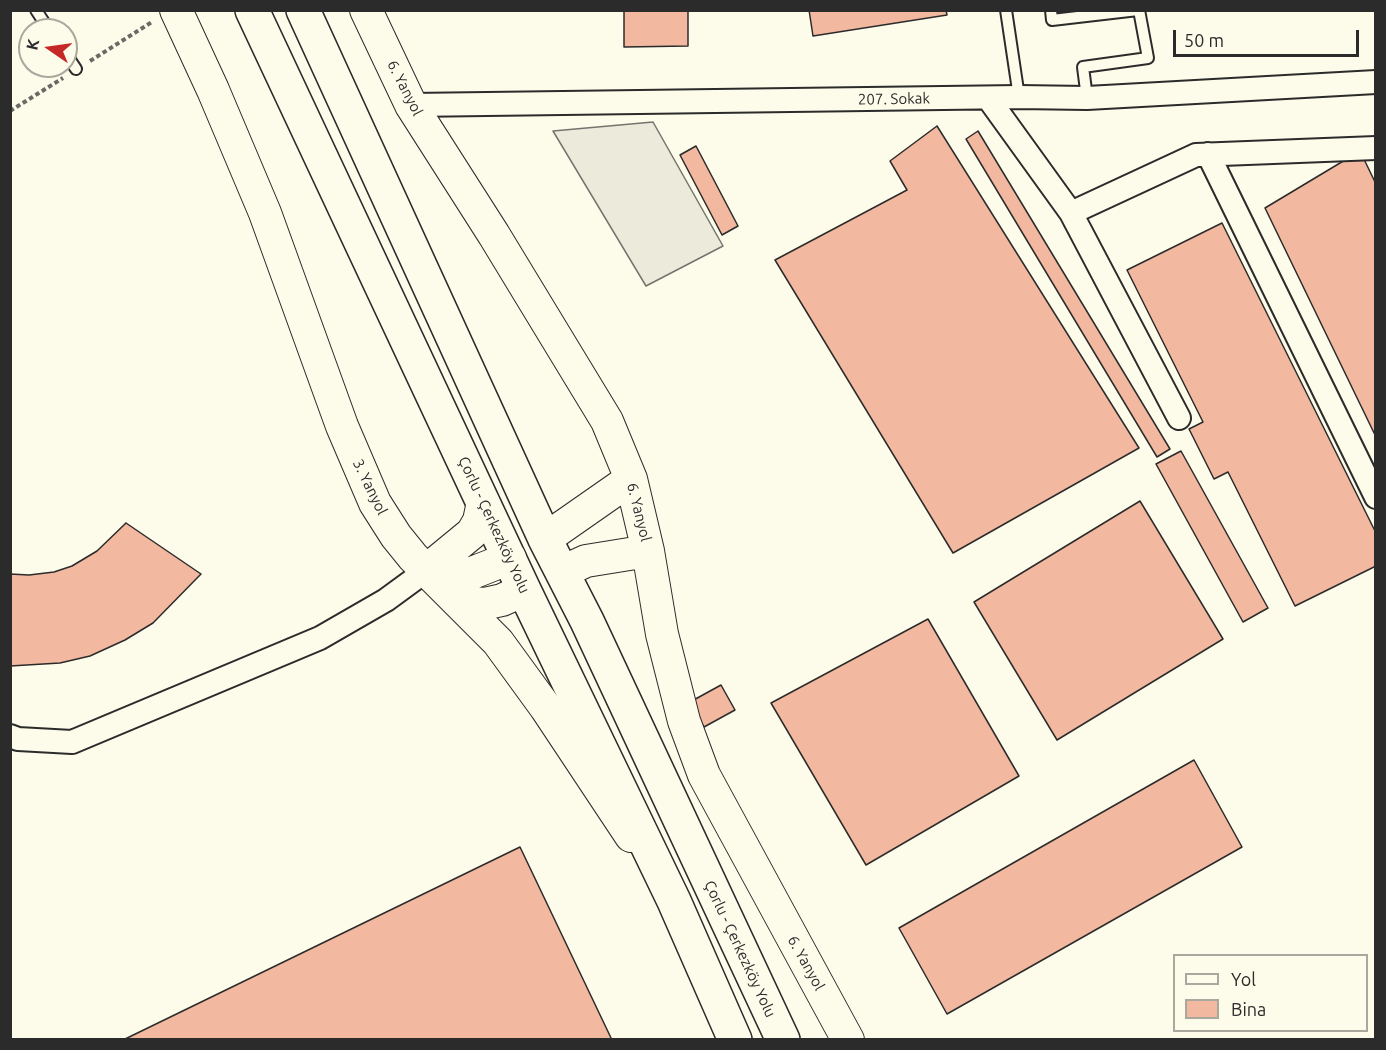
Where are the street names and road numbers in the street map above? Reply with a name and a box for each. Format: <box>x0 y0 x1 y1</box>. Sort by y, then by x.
street label: 6. Yanyol <box>383 57 427 119</box>
street label: 207. Sokak <box>858 89 930 109</box>
street label: Çorlu - Çerkezköy Yolu <box>454 454 534 596</box>
street label: 3. Yanyol <box>349 456 391 518</box>
street label: 6. Yanyol <box>623 481 655 543</box>
street label: Çorlu - Çerkezköy Yolu <box>700 878 780 1020</box>
street label: 6. Yanyol <box>784 932 828 994</box>

